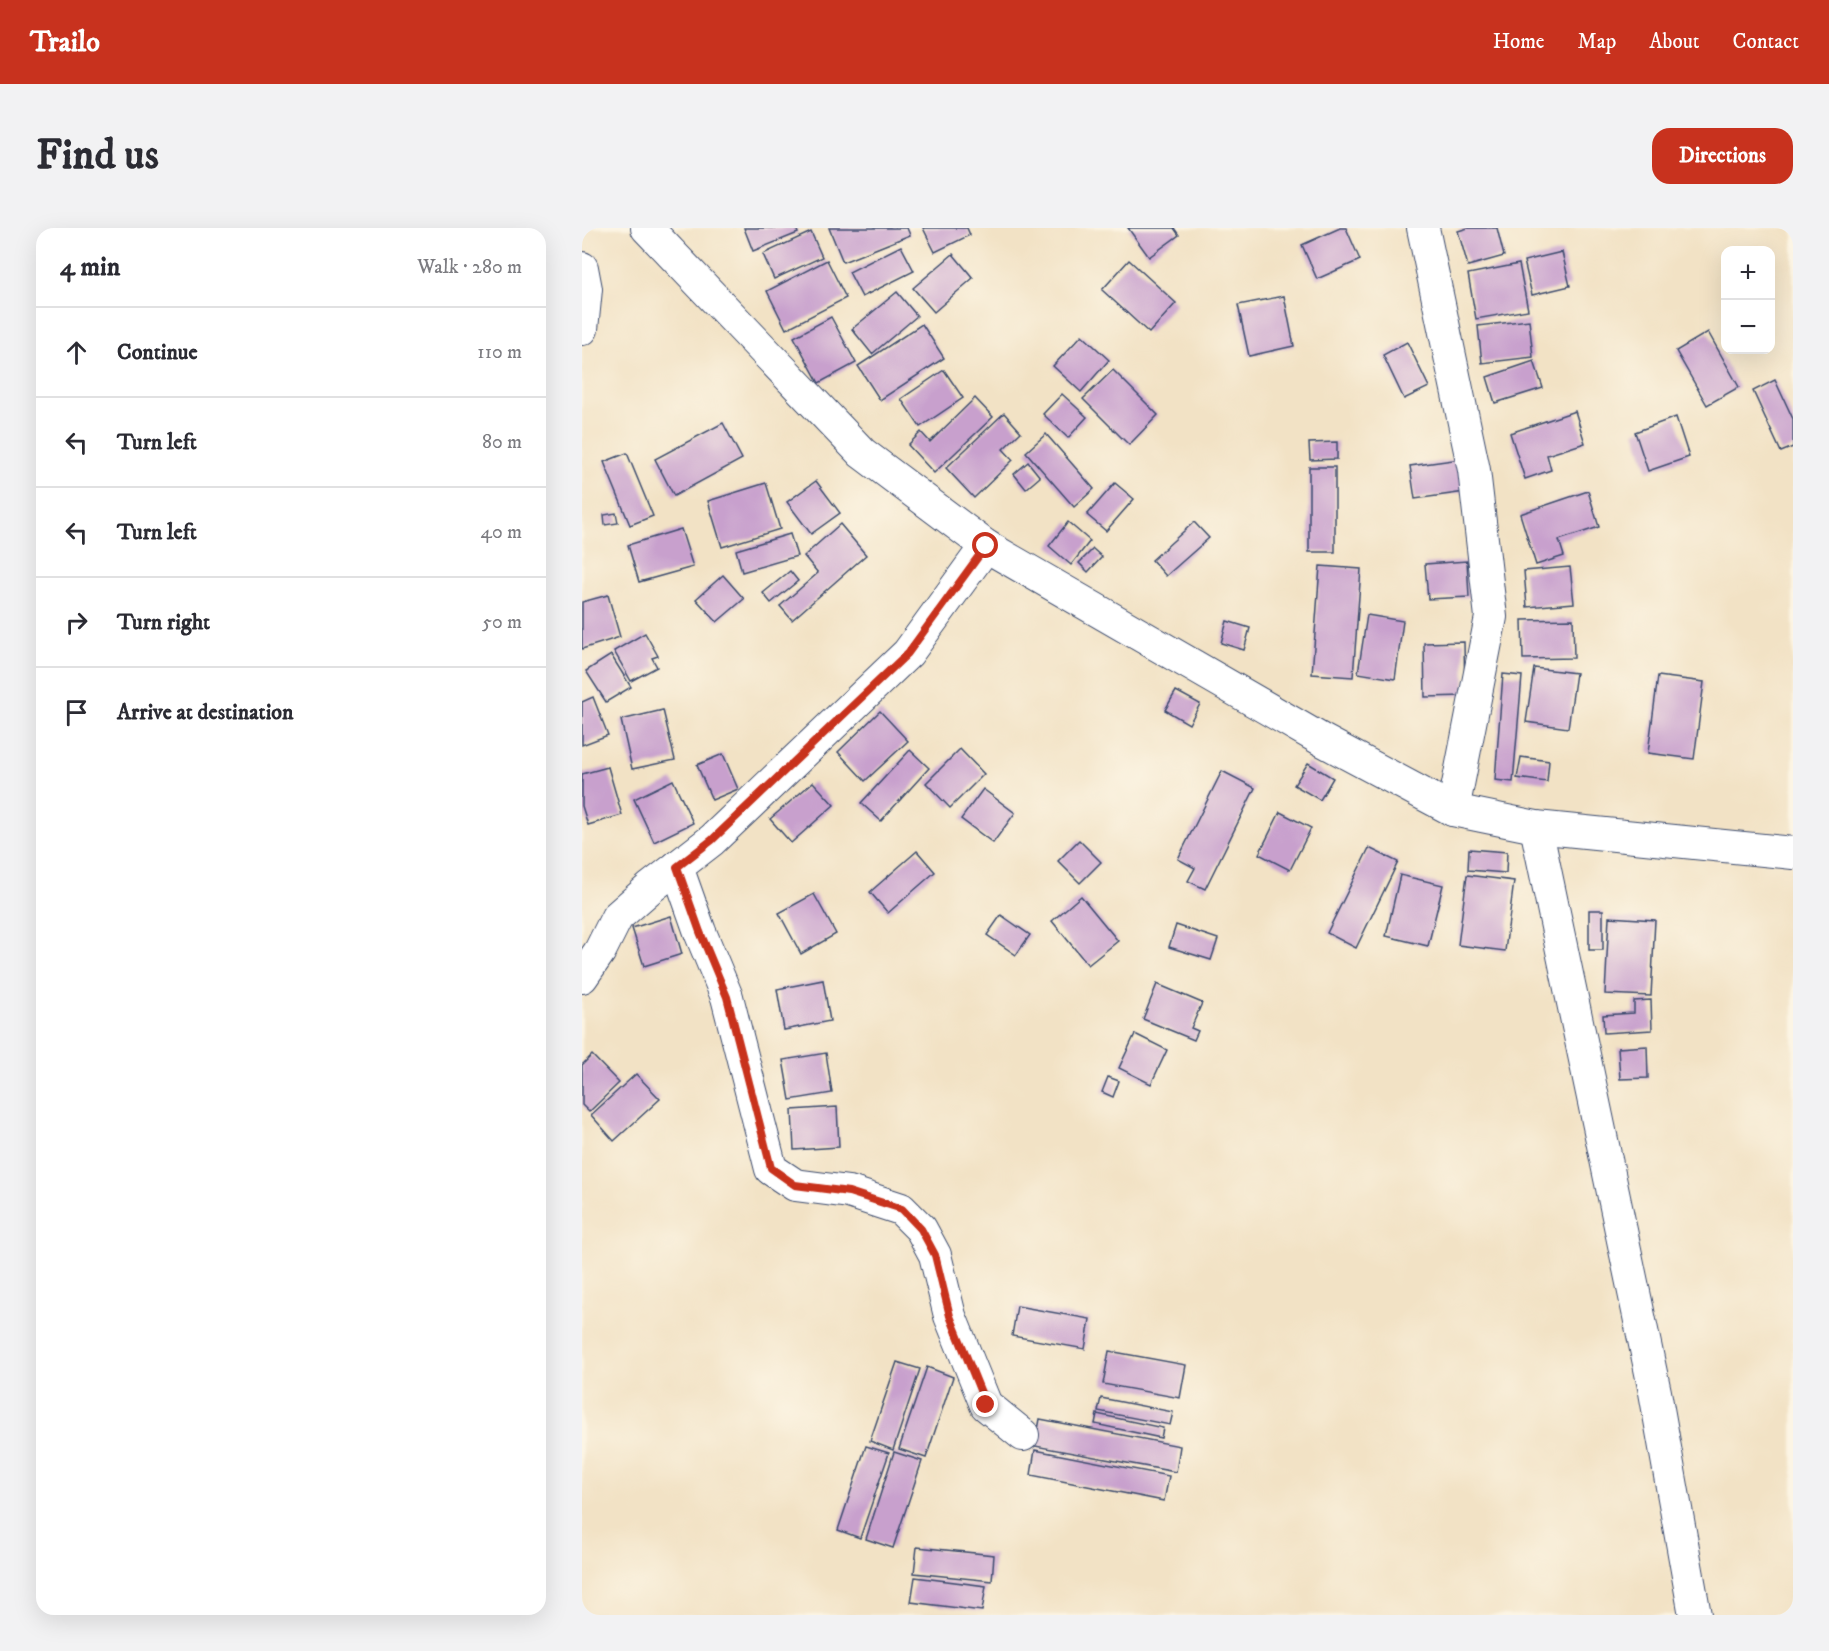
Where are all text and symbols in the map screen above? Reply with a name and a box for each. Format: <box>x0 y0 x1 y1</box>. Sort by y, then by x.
text: Trailo <box>30 25 100 60</box>
text: Home <box>1493 29 1545 55</box>
text: Map <box>1578 29 1616 55</box>
text: About <box>1649 29 1700 55</box>
text: Contact <box>1733 29 1799 55</box>
button: Directions <box>1652 128 1793 184</box>
text: Find us <box>36 130 159 182</box>
map controls <box>1721 246 1775 354</box>
button: + <box>1721 246 1775 300</box>
text: 4 min <box>60 251 120 284</box>
text: Walk · 280 m <box>417 255 522 280</box>
button: − <box>1721 300 1775 354</box>
icon: ahead <box>60 336 93 369</box>
text: Continue <box>117 339 198 366</box>
text: 110 m <box>477 340 522 365</box>
icon: left <box>60 426 93 459</box>
text: Turn left <box>117 429 197 456</box>
text: 80 m <box>482 430 522 455</box>
icon: left <box>60 516 93 549</box>
text: Turn left <box>117 519 197 546</box>
text: 40 m <box>480 520 522 545</box>
route start <box>972 532 998 558</box>
icon: right <box>60 606 93 639</box>
text: Turn right <box>117 609 210 636</box>
text: 50 m <box>482 610 522 635</box>
icon: arrive <box>60 696 93 729</box>
text: Arrive at destination <box>117 699 294 726</box>
route end <box>972 1391 998 1417</box>

